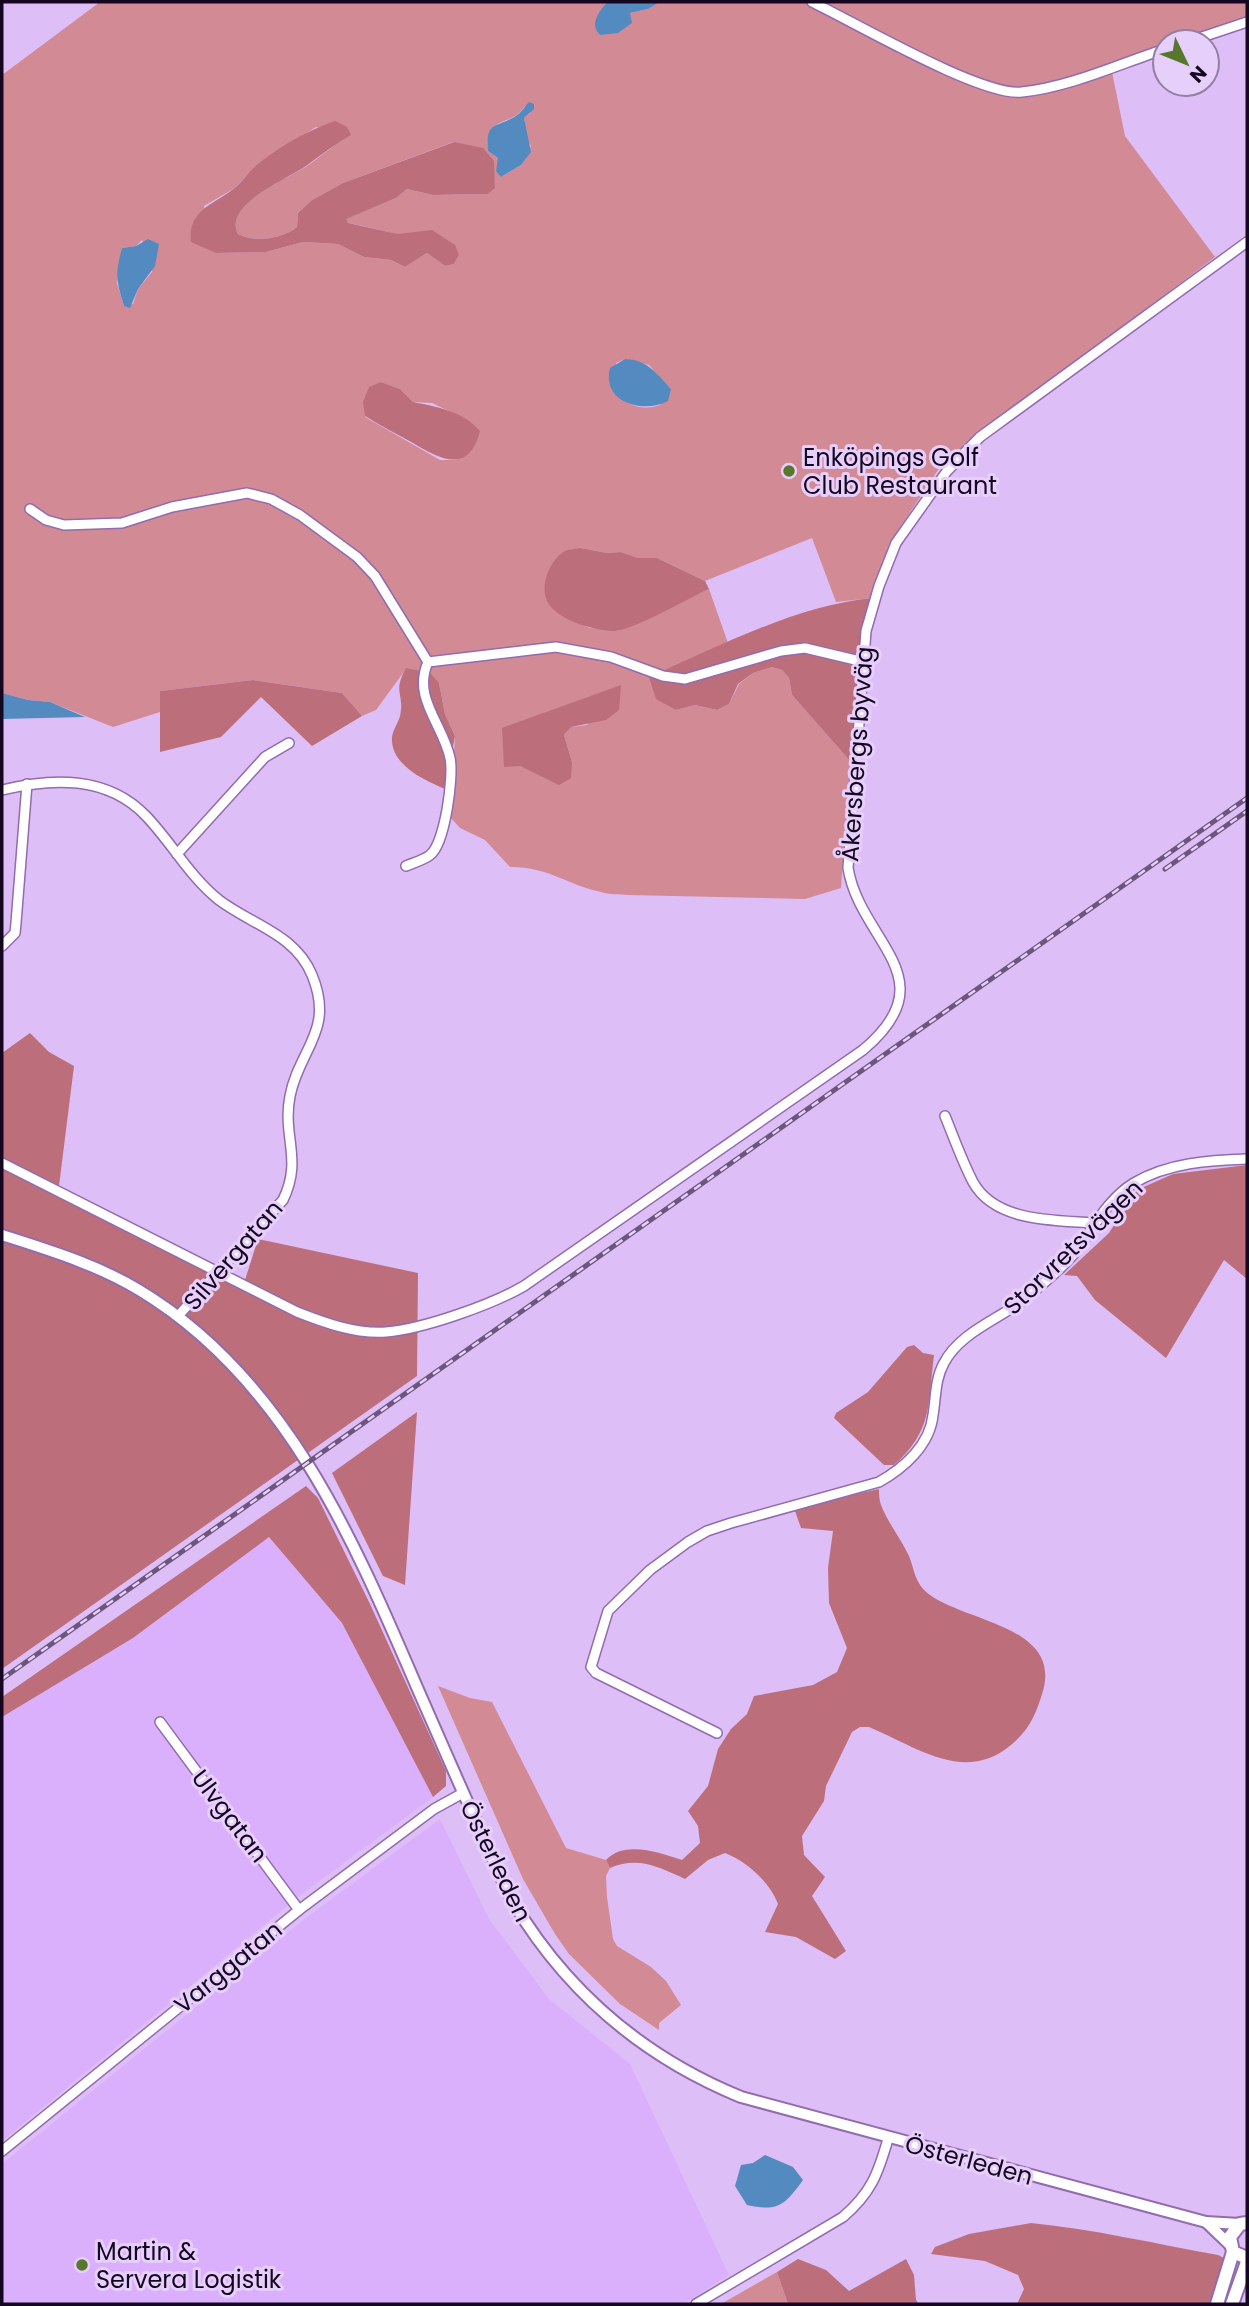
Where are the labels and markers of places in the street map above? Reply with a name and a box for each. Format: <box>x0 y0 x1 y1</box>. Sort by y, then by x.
place label: Enköpings Golf Club Restaurant <box>803 441 997 502</box>
marker: Enköpings Golf Club Restaurant <box>781 463 797 479</box>
place label: Martin & Servera Logistik <box>96 2235 282 2296</box>
marker: Martin & Servera Logistik <box>74 2257 90 2273</box>

